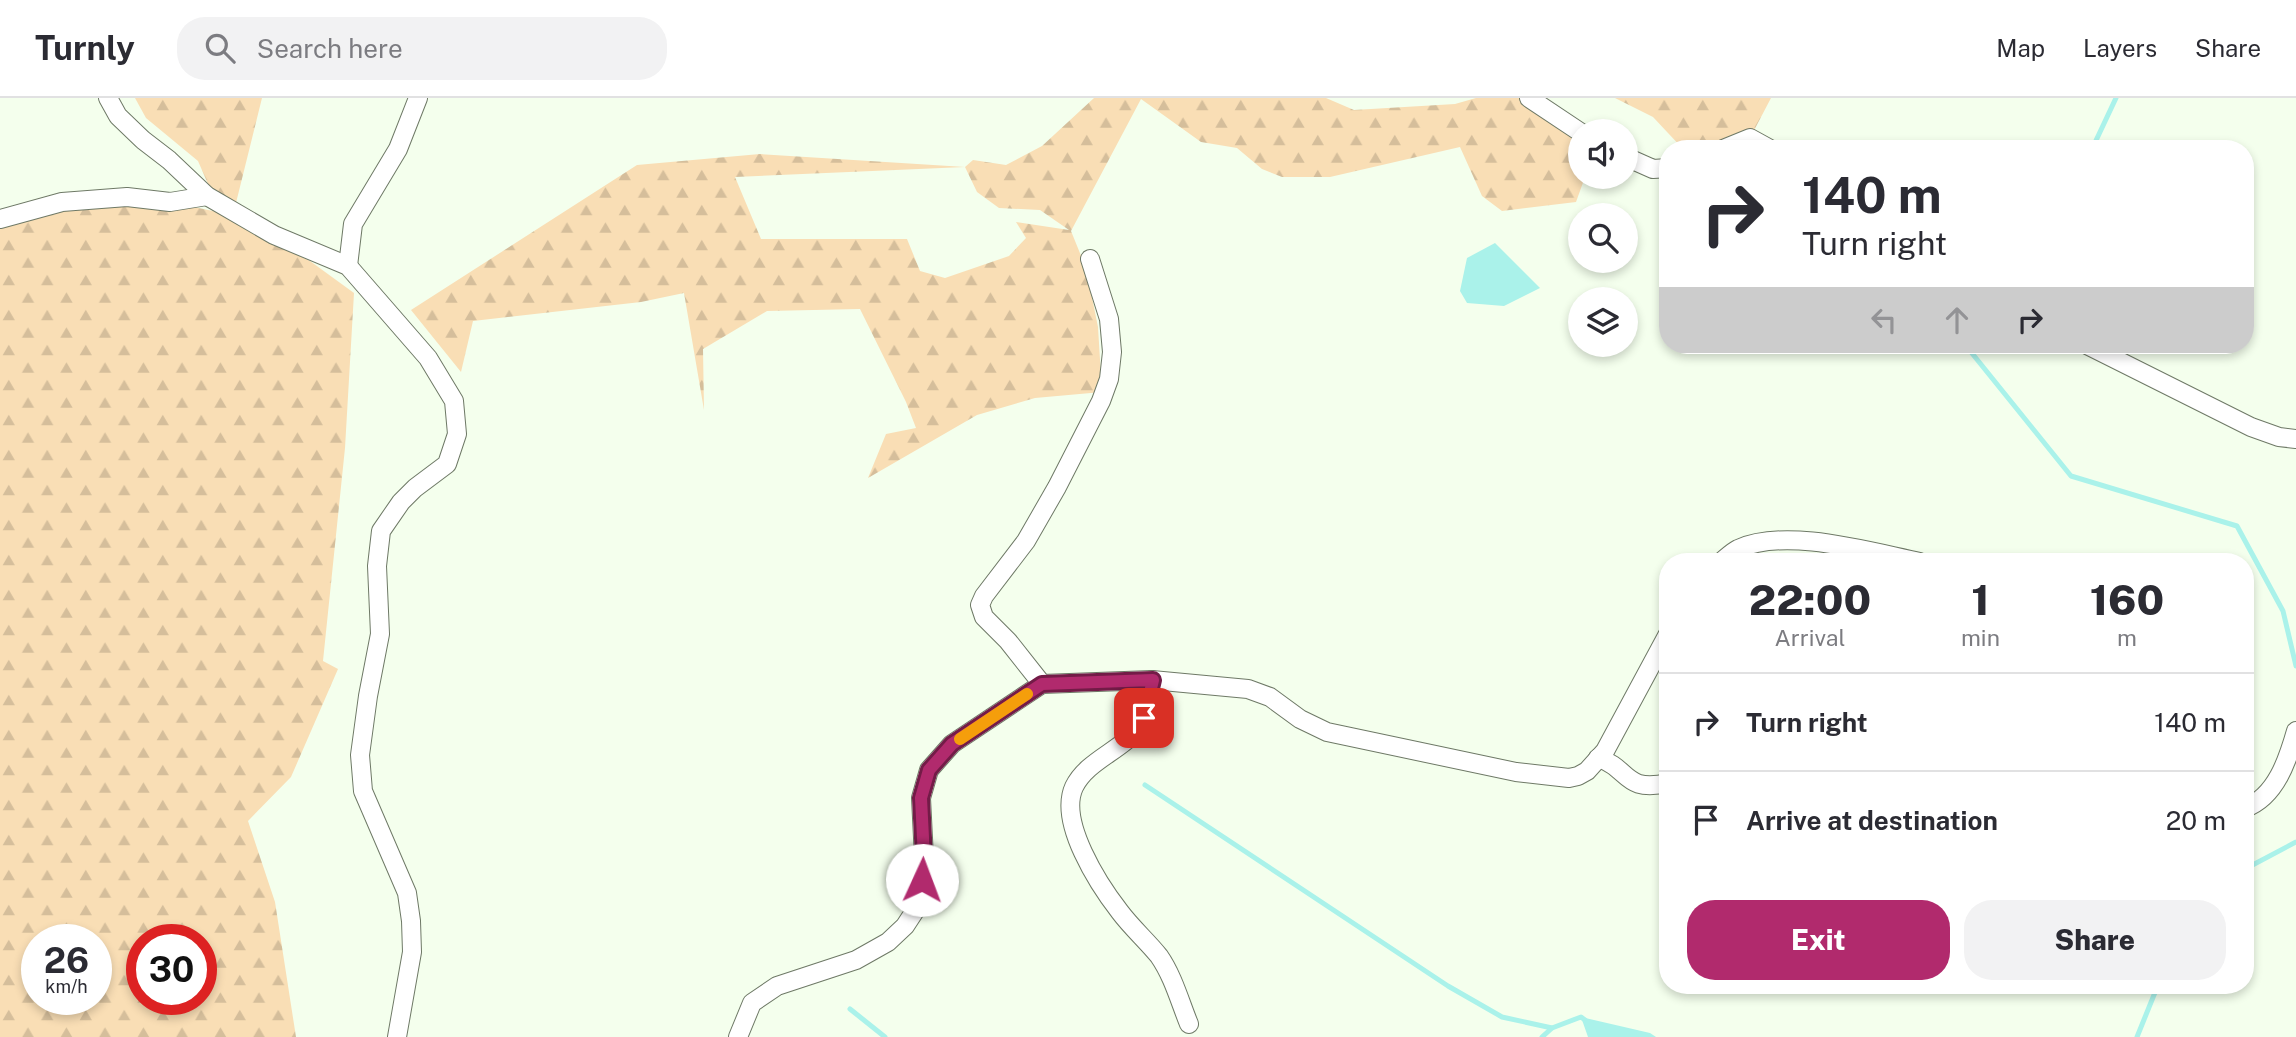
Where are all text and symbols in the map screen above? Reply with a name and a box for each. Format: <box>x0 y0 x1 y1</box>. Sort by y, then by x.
search box <box>177 17 667 80</box>
text: Turnly <box>35 29 135 67</box>
icon: search <box>201 29 239 67</box>
text: Search here <box>257 33 403 64</box>
text: Map <box>1996 34 2045 62</box>
text: Layers <box>2083 34 2157 62</box>
text: Share <box>2195 34 2261 62</box>
map controls <box>1568 119 1638 357</box>
button: sound <box>1568 119 1638 189</box>
text: 140 m <box>1802 166 1942 224</box>
icon: right <box>1687 168 1778 259</box>
button: search <box>1568 203 1638 273</box>
text: Turn right <box>1802 225 1947 262</box>
button: layers <box>1568 287 1638 357</box>
icon: left <box>1865 301 1903 339</box>
icon: ahead <box>1938 301 1976 339</box>
icon: right <box>2011 301 2049 339</box>
text: 22:00 <box>1749 575 1871 624</box>
text: 1 <box>1971 575 1990 624</box>
text: 160 <box>2090 575 2164 624</box>
text: Arrival <box>1774 624 1845 651</box>
text: min <box>1961 624 2000 651</box>
text: m <box>2117 624 2137 651</box>
pin <box>1114 688 1174 748</box>
icon: arrive <box>1125 699 1163 737</box>
icon: right <box>1687 703 1725 741</box>
text: Turn right <box>1746 707 1868 738</box>
text: 140 m <box>2154 707 2226 738</box>
icon: arrive <box>1687 801 1725 839</box>
text: Arrive at destination <box>1746 805 1998 836</box>
text: 20 m <box>2166 805 2226 836</box>
position arrow <box>885 843 959 917</box>
button: Exit <box>1687 900 1950 980</box>
button: Share <box>1964 900 2226 980</box>
speed limit sign: 30 <box>126 924 217 1015</box>
text: 26 <box>44 940 89 981</box>
text: km/h <box>45 976 88 997</box>

